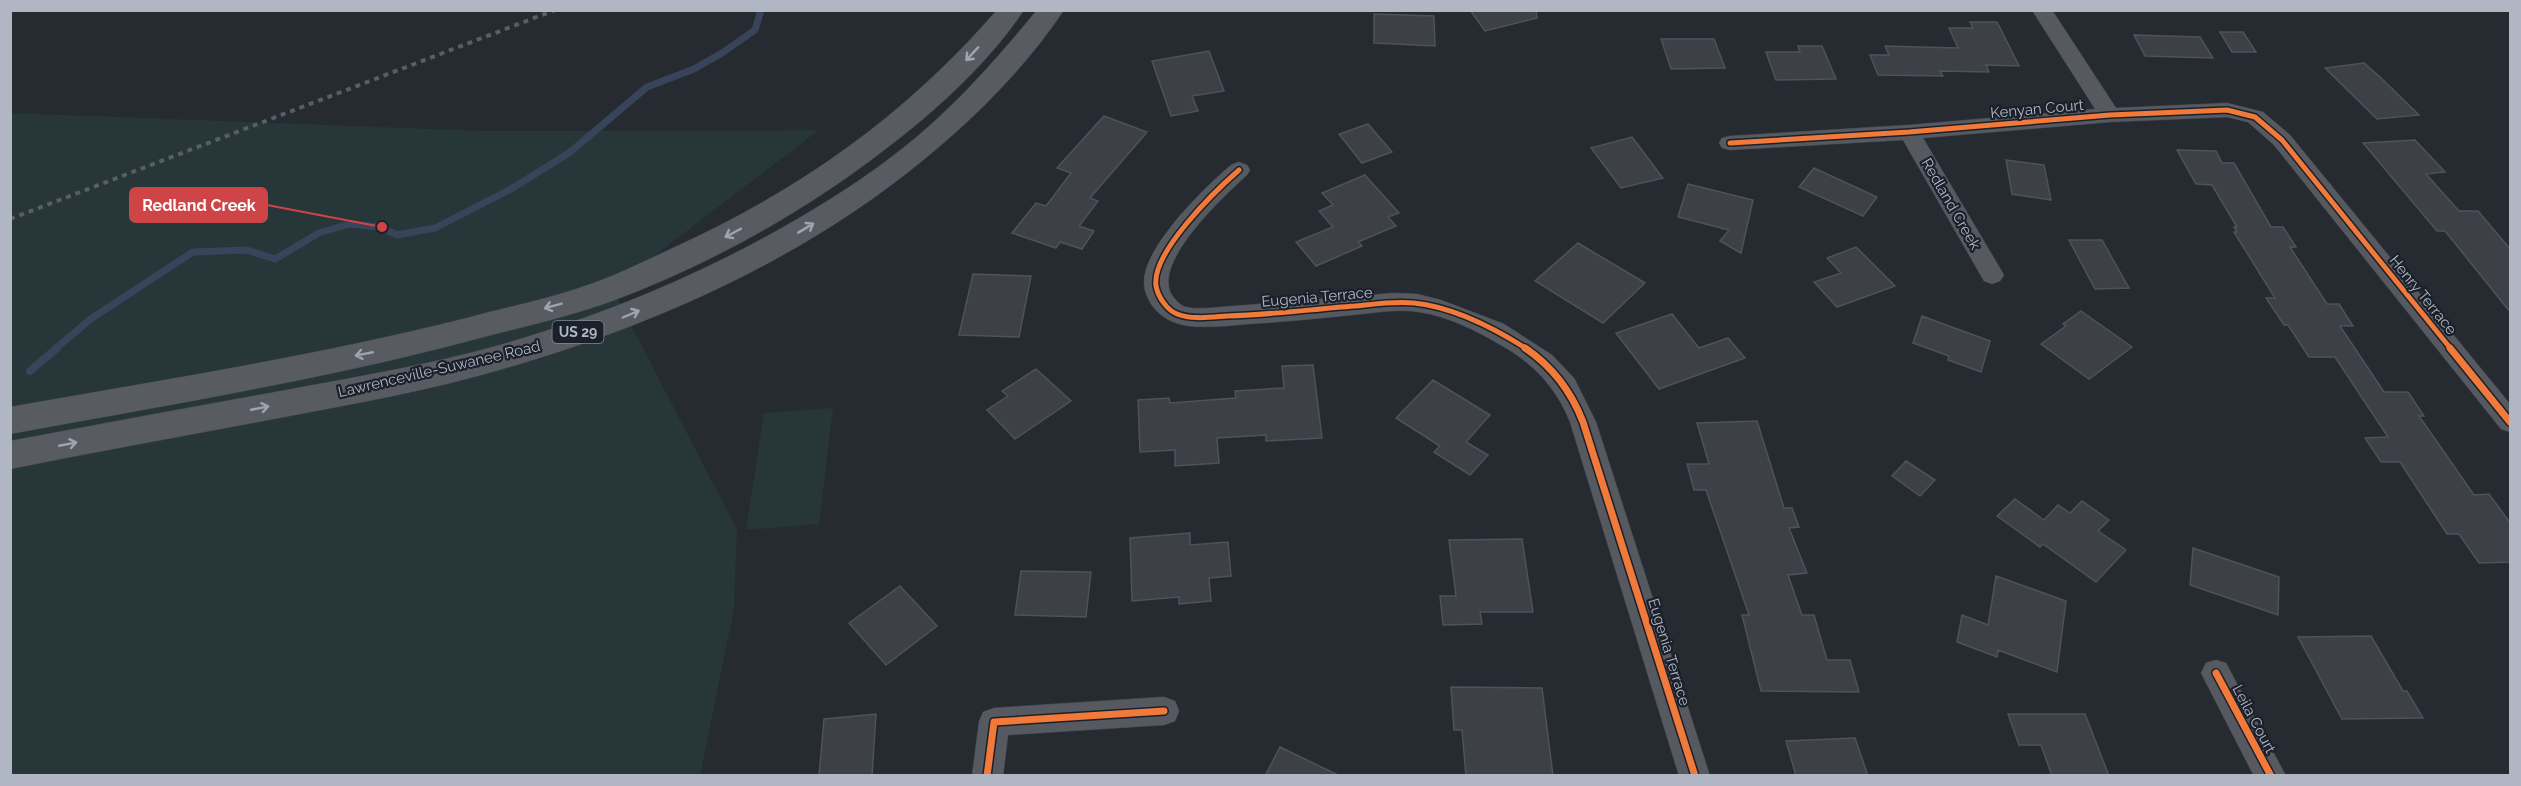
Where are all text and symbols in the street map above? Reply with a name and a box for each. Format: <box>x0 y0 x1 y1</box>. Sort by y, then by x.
one-way arrow <box>965 47 979 62</box>
street label: Kenyan Court <box>1990 96 2084 122</box>
street label: Redland Creek <box>1918 155 1984 253</box>
callout: Redland Creek <box>130 188 267 222</box>
text: Redland Creek <box>142 196 256 215</box>
one-way arrow <box>797 222 814 234</box>
one-way arrow <box>725 227 742 239</box>
street label: Henry Terrace <box>2386 252 2461 338</box>
street label: Eugenia Terrace <box>1261 283 1373 311</box>
one-way arrow <box>544 301 563 312</box>
one-way arrow <box>621 308 640 319</box>
road number: US 29 <box>552 321 604 343</box>
street label: Lawrenceville-Suwanee Road <box>336 337 542 401</box>
one-way arrow <box>355 349 374 360</box>
one-way arrow <box>249 402 269 413</box>
one-way arrow <box>58 438 77 449</box>
street label: Eugenia Terrace <box>1644 596 1694 708</box>
street label: Leila Court <box>2228 682 2280 756</box>

